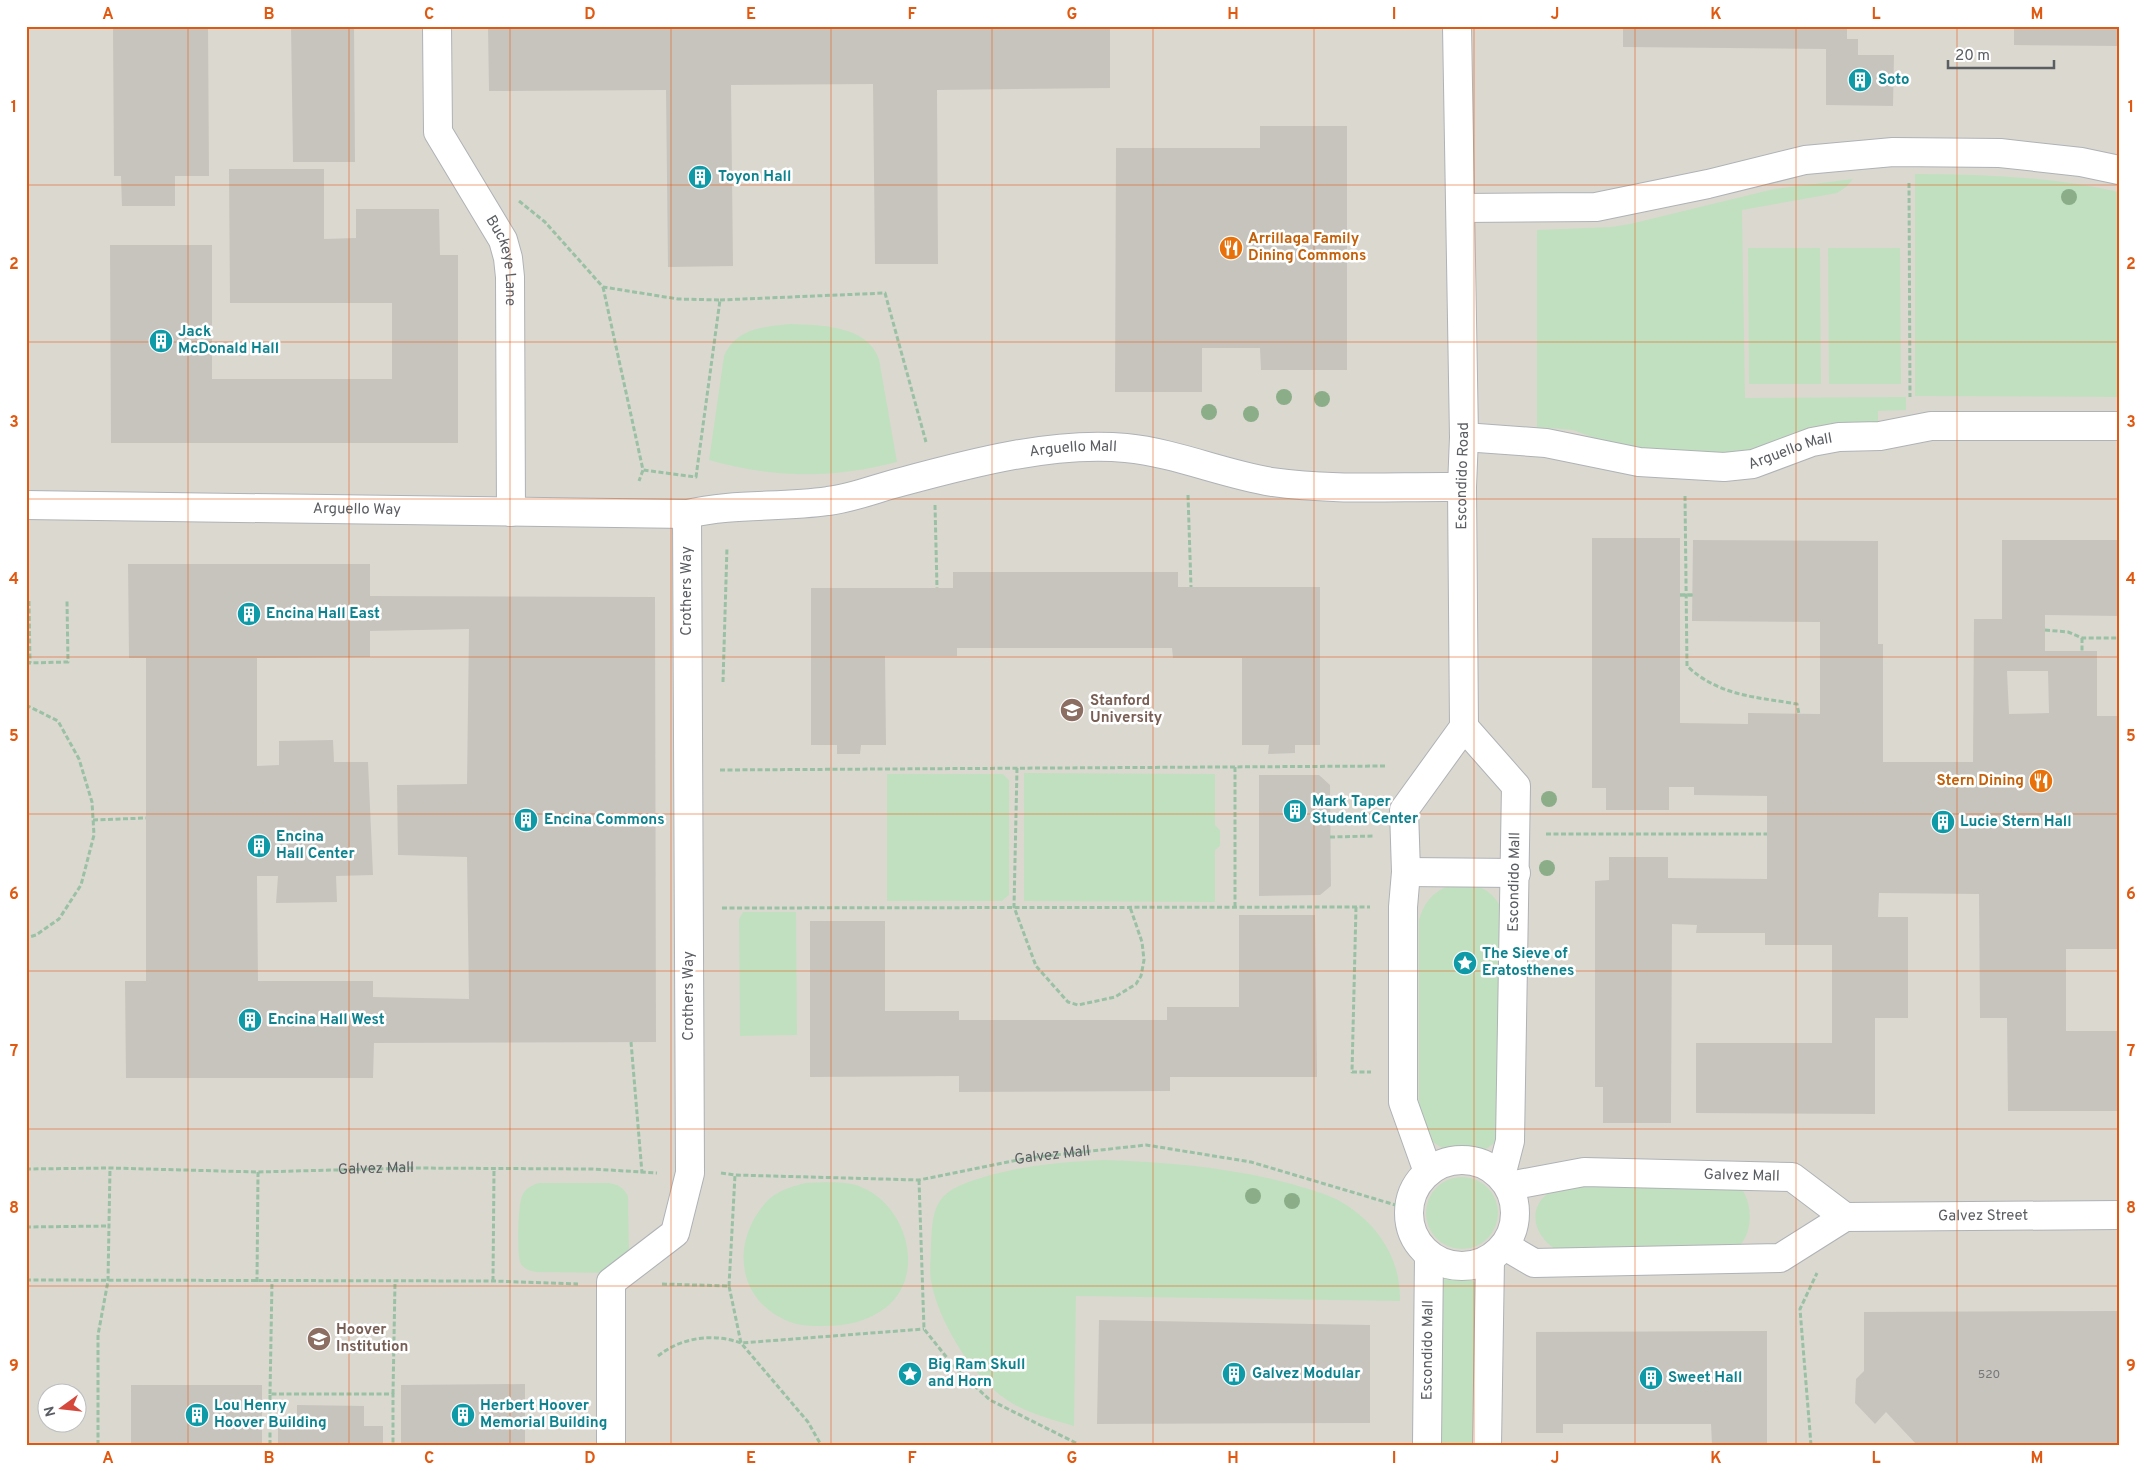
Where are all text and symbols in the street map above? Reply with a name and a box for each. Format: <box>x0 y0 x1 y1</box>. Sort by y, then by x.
text: A <box>102 5 114 25</box>
text: B <box>263 5 275 25</box>
text: C <box>424 5 434 25</box>
text: D <box>584 5 596 25</box>
text: E <box>746 5 756 25</box>
text: F <box>907 5 917 25</box>
text: G <box>1067 5 1077 25</box>
text: H <box>1227 5 1239 25</box>
text: I <box>1392 5 1396 25</box>
text: J <box>1551 5 1559 25</box>
text: K <box>1710 5 1722 25</box>
text: L <box>1871 5 1881 25</box>
text: M <box>2031 5 2043 25</box>
scale bar <box>1948 38 2054 70</box>
text: 20 m <box>1955 47 1990 66</box>
building icon: Soto <box>1847 67 1873 93</box>
place label: Soto <box>1878 71 1910 90</box>
text: 1 <box>11 98 17 118</box>
text: 1 <box>2128 98 2134 118</box>
building icon: Toyon Hall <box>687 164 713 190</box>
place label: Toyon Hall <box>718 168 791 187</box>
street label: Buckeye Lane <box>481 212 520 306</box>
place label: Arrillaga Family Dining Commons <box>1248 230 1366 266</box>
restaurant icon: Arrillaga Family Dining Commons <box>1218 235 1244 261</box>
text: 2 <box>9 255 19 275</box>
text: 2 <box>2126 255 2136 275</box>
place label: Jack McDonald Hall <box>178 323 279 359</box>
building icon: Jack McDonald Hall <box>148 328 174 354</box>
text: 3 <box>9 413 19 433</box>
text: 3 <box>2126 413 2136 433</box>
street label: Escondido Road <box>1452 422 1474 530</box>
street label: Arguello Mall <box>1746 429 1834 474</box>
street label: Arguello Mall <box>1028 437 1117 462</box>
street label: Arguello Way <box>313 499 401 520</box>
street label: Crothers Way <box>678 546 697 636</box>
text: 4 <box>9 570 19 590</box>
text: 4 <box>2126 570 2136 590</box>
building icon: Encina Hall East <box>236 601 262 627</box>
place label: Encina Hall East <box>266 605 380 624</box>
place label: Stanford University <box>1090 692 1163 728</box>
school or university icon: Stanford University <box>1059 697 1085 723</box>
text: 5 <box>9 727 19 747</box>
text: 5 <box>2126 727 2136 747</box>
restaurant icon: Stern Dining <box>2028 768 2054 794</box>
place label: Stern Dining <box>1936 772 2024 791</box>
place label: Mark Taper Student Center <box>1312 793 1419 829</box>
building icon: Mark Taper Student Center <box>1282 798 1308 824</box>
building icon: Encina Commons <box>513 807 539 833</box>
building icon: Lucie Stern Hall <box>1930 809 1956 835</box>
place label: Encina Commons <box>544 811 665 830</box>
place label: Lucie Stern Hall <box>1960 813 2072 832</box>
place label: Encina Hall Center <box>276 828 355 864</box>
street label: Escondido Mall <box>1505 832 1525 932</box>
building icon: Encina Hall Center <box>246 833 272 859</box>
text: 6 <box>9 885 19 905</box>
text: 6 <box>2126 885 2136 905</box>
place label: The Sieve of Eratosthenes <box>1482 945 1574 981</box>
place icon: The Sieve of Eratosthenes <box>1452 950 1478 976</box>
street label: Crothers Way <box>680 951 699 1041</box>
building icon: Encina Hall West <box>237 1007 263 1033</box>
place label: Encina Hall West <box>268 1011 385 1030</box>
text: 7 <box>10 1042 18 1062</box>
text: 7 <box>2127 1042 2135 1062</box>
street label: Galvez Mall <box>1013 1142 1091 1170</box>
street label: Galvez Mall <box>338 1159 414 1179</box>
street label: Galvez Mall <box>1703 1165 1780 1186</box>
text: 8 <box>9 1199 19 1219</box>
text: 8 <box>2126 1199 2136 1219</box>
street label: Galvez Street <box>1938 1206 2028 1226</box>
street label: Escondido Mall <box>1418 1300 1438 1400</box>
place label: Hoover Institution <box>336 1321 408 1357</box>
school or university icon: Hoover Institution <box>306 1326 332 1352</box>
place label: Big Ram Skull and Horn <box>928 1356 1025 1392</box>
text: 9 <box>9 1357 19 1377</box>
text: 9 <box>2126 1357 2136 1377</box>
place icon: Big Ram Skull and Horn <box>897 1361 923 1387</box>
building icon: Galvez Modular <box>1221 1361 1247 1387</box>
place label: Galvez Modular <box>1252 1365 1361 1384</box>
building icon: Sweet Hall <box>1638 1365 1664 1391</box>
house number: 520 <box>1978 1367 2000 1383</box>
place label: Sweet Hall <box>1668 1369 1742 1388</box>
north arrow <box>38 1384 88 1434</box>
place label: Lou Henry Hoover Building <box>214 1397 327 1433</box>
place label: Herbert Hoover Memorial Building <box>480 1397 607 1433</box>
building icon: Lou Henry Hoover Building <box>184 1402 210 1428</box>
building icon: Herbert Hoover Memorial Building <box>450 1402 476 1428</box>
text: N <box>41 1404 60 1418</box>
text: A <box>102 1449 114 1469</box>
text: B <box>263 1449 275 1469</box>
text: C <box>424 1449 434 1469</box>
text: D <box>584 1449 596 1469</box>
text: E <box>746 1449 756 1469</box>
text: F <box>907 1449 917 1469</box>
text: G <box>1067 1449 1077 1469</box>
text: H <box>1227 1449 1239 1469</box>
text: I <box>1392 1449 1396 1469</box>
text: J <box>1551 1449 1559 1469</box>
text: K <box>1710 1449 1722 1469</box>
text: L <box>1871 1449 1881 1469</box>
text: M <box>2031 1449 2043 1469</box>

